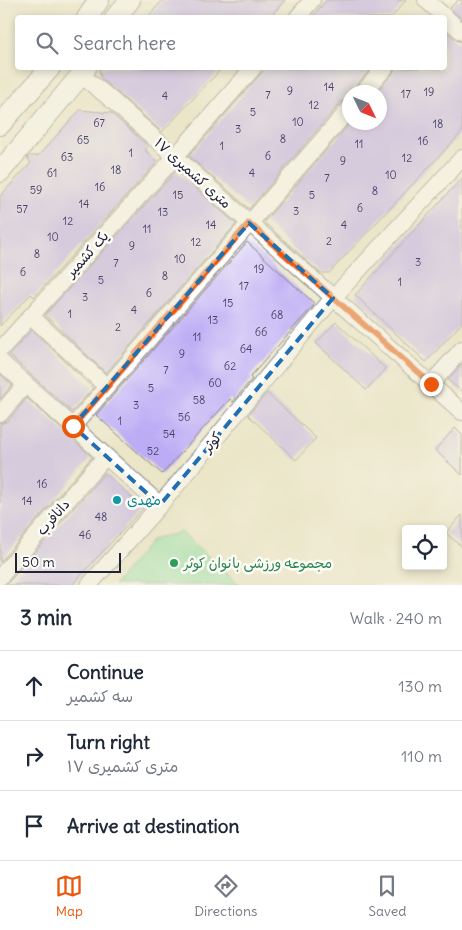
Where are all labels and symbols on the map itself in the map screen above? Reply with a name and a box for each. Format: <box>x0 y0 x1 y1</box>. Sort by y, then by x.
house number: 14 <box>324 80 334 94</box>
house number: 9 <box>287 84 293 98</box>
north arrow <box>342 85 387 130</box>
house number: 19 <box>424 85 434 99</box>
house number: 17 <box>401 87 411 101</box>
house number: 7 <box>265 88 271 102</box>
house number: 4 <box>162 89 168 103</box>
house number: 12 <box>309 98 319 112</box>
house number: 5 <box>250 105 256 119</box>
house number: 10 <box>292 115 304 129</box>
house number: 67 <box>93 116 105 130</box>
house number: 18 <box>433 117 443 131</box>
house number: 3 <box>235 122 241 136</box>
house number: 8 <box>280 132 286 146</box>
house number: 65 <box>77 133 89 147</box>
street label: ۱۷ متری کشمیری <box>151 134 235 212</box>
house number: 16 <box>418 134 428 148</box>
house number: 11 <box>355 137 363 151</box>
house number: 1 <box>220 139 224 153</box>
house number: 1 <box>129 146 133 160</box>
house number: 6 <box>265 149 271 163</box>
house number: 63 <box>61 150 73 164</box>
house number: 12 <box>402 151 412 165</box>
house number: 9 <box>340 154 346 168</box>
house number: 18 <box>111 163 121 177</box>
house number: 61 <box>47 166 57 180</box>
house number: 4 <box>249 166 255 180</box>
house number: 10 <box>385 168 397 182</box>
house number: 7 <box>324 171 330 185</box>
house number: 16 <box>95 180 105 194</box>
house number: 59 <box>30 183 42 197</box>
house number: 8 <box>372 184 378 198</box>
house number: 15 <box>173 188 183 202</box>
house number: 5 <box>309 188 315 202</box>
house number: 14 <box>79 197 89 211</box>
house number: 6 <box>357 201 363 215</box>
house number: 57 <box>16 202 28 216</box>
house number: 3 <box>293 204 299 218</box>
house number: 13 <box>158 205 168 219</box>
house number: 12 <box>63 214 73 228</box>
house number: 14 <box>206 218 216 232</box>
house number: 4 <box>341 218 347 232</box>
house number: 11 <box>143 222 151 236</box>
street label: یک کشمیر <box>61 227 112 282</box>
house number: 10 <box>47 230 59 244</box>
house number: 2 <box>326 234 332 248</box>
house number: 12 <box>191 235 201 249</box>
house number: 9 <box>129 239 135 253</box>
house number: 8 <box>34 247 40 261</box>
house number: 10 <box>174 252 186 266</box>
house number: 3 <box>415 255 421 269</box>
house number: 7 <box>113 256 119 270</box>
house number: 19 <box>254 262 264 276</box>
house number: 6 <box>20 265 26 279</box>
house number: 8 <box>162 269 168 283</box>
house number: 5 <box>98 273 104 287</box>
house number: 1 <box>398 275 402 289</box>
house number: 17 <box>239 279 249 293</box>
house number: 6 <box>146 286 152 300</box>
house number: 3 <box>82 290 88 304</box>
house number: 15 <box>223 296 233 310</box>
house number: 4 <box>131 303 137 317</box>
house number: 1 <box>68 307 72 321</box>
house number: 68 <box>271 308 283 322</box>
house number: 13 <box>208 313 218 327</box>
house number: 2 <box>115 320 121 334</box>
house number: 66 <box>255 325 267 339</box>
house number: 11 <box>193 330 201 344</box>
house number: 64 <box>240 342 252 356</box>
house number: 9 <box>179 347 185 361</box>
house number: 62 <box>224 359 236 373</box>
house number: 7 <box>163 363 169 377</box>
route end <box>420 373 443 396</box>
house number: 60 <box>208 376 222 390</box>
house number: 5 <box>148 381 154 395</box>
house number: 58 <box>193 393 205 407</box>
house number: 3 <box>133 398 139 412</box>
house number: 56 <box>178 410 190 424</box>
house number: 1 <box>118 414 122 428</box>
route start <box>62 415 85 438</box>
house number: 54 <box>163 427 175 441</box>
street label: کوثر <box>198 428 226 457</box>
house number: 52 <box>147 444 159 458</box>
house number: 16 <box>37 477 47 491</box>
place label: مهدی <box>127 491 161 509</box>
house number: 14 <box>22 494 32 508</box>
marker: مهدی <box>111 494 123 506</box>
street label: دانافرب <box>32 495 74 539</box>
house number: 48 <box>95 510 107 524</box>
house number: 46 <box>79 528 91 542</box>
scale bar <box>15 550 121 573</box>
place label: مجموعه ورزشی بانوان کوثر <box>183 554 332 572</box>
marker: مجموعه ورزشی بانوان کوثر <box>168 557 180 569</box>

